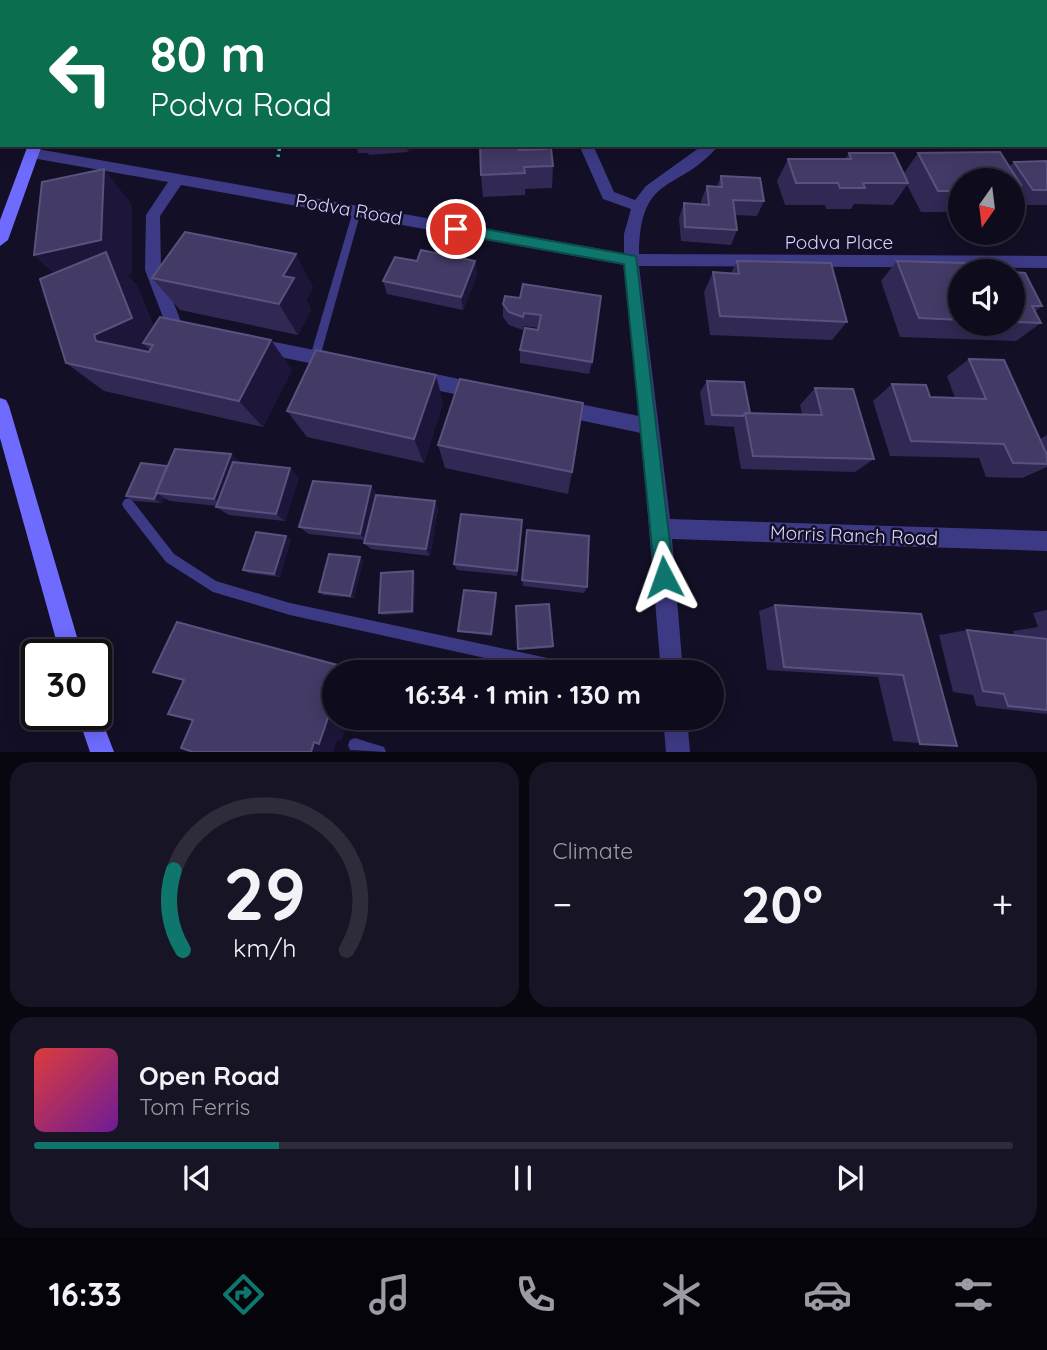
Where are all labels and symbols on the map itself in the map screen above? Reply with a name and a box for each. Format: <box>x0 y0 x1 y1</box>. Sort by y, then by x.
north arrow <box>948 168 1026 245</box>
street label: Podva Road <box>294 188 404 230</box>
pin <box>426 199 486 259</box>
street label: Podva Place <box>785 230 893 254</box>
street label: Morris Ranch Road <box>770 520 938 550</box>
position arrow <box>627 540 701 614</box>
speed limit sign: 30 <box>21 639 112 730</box>

